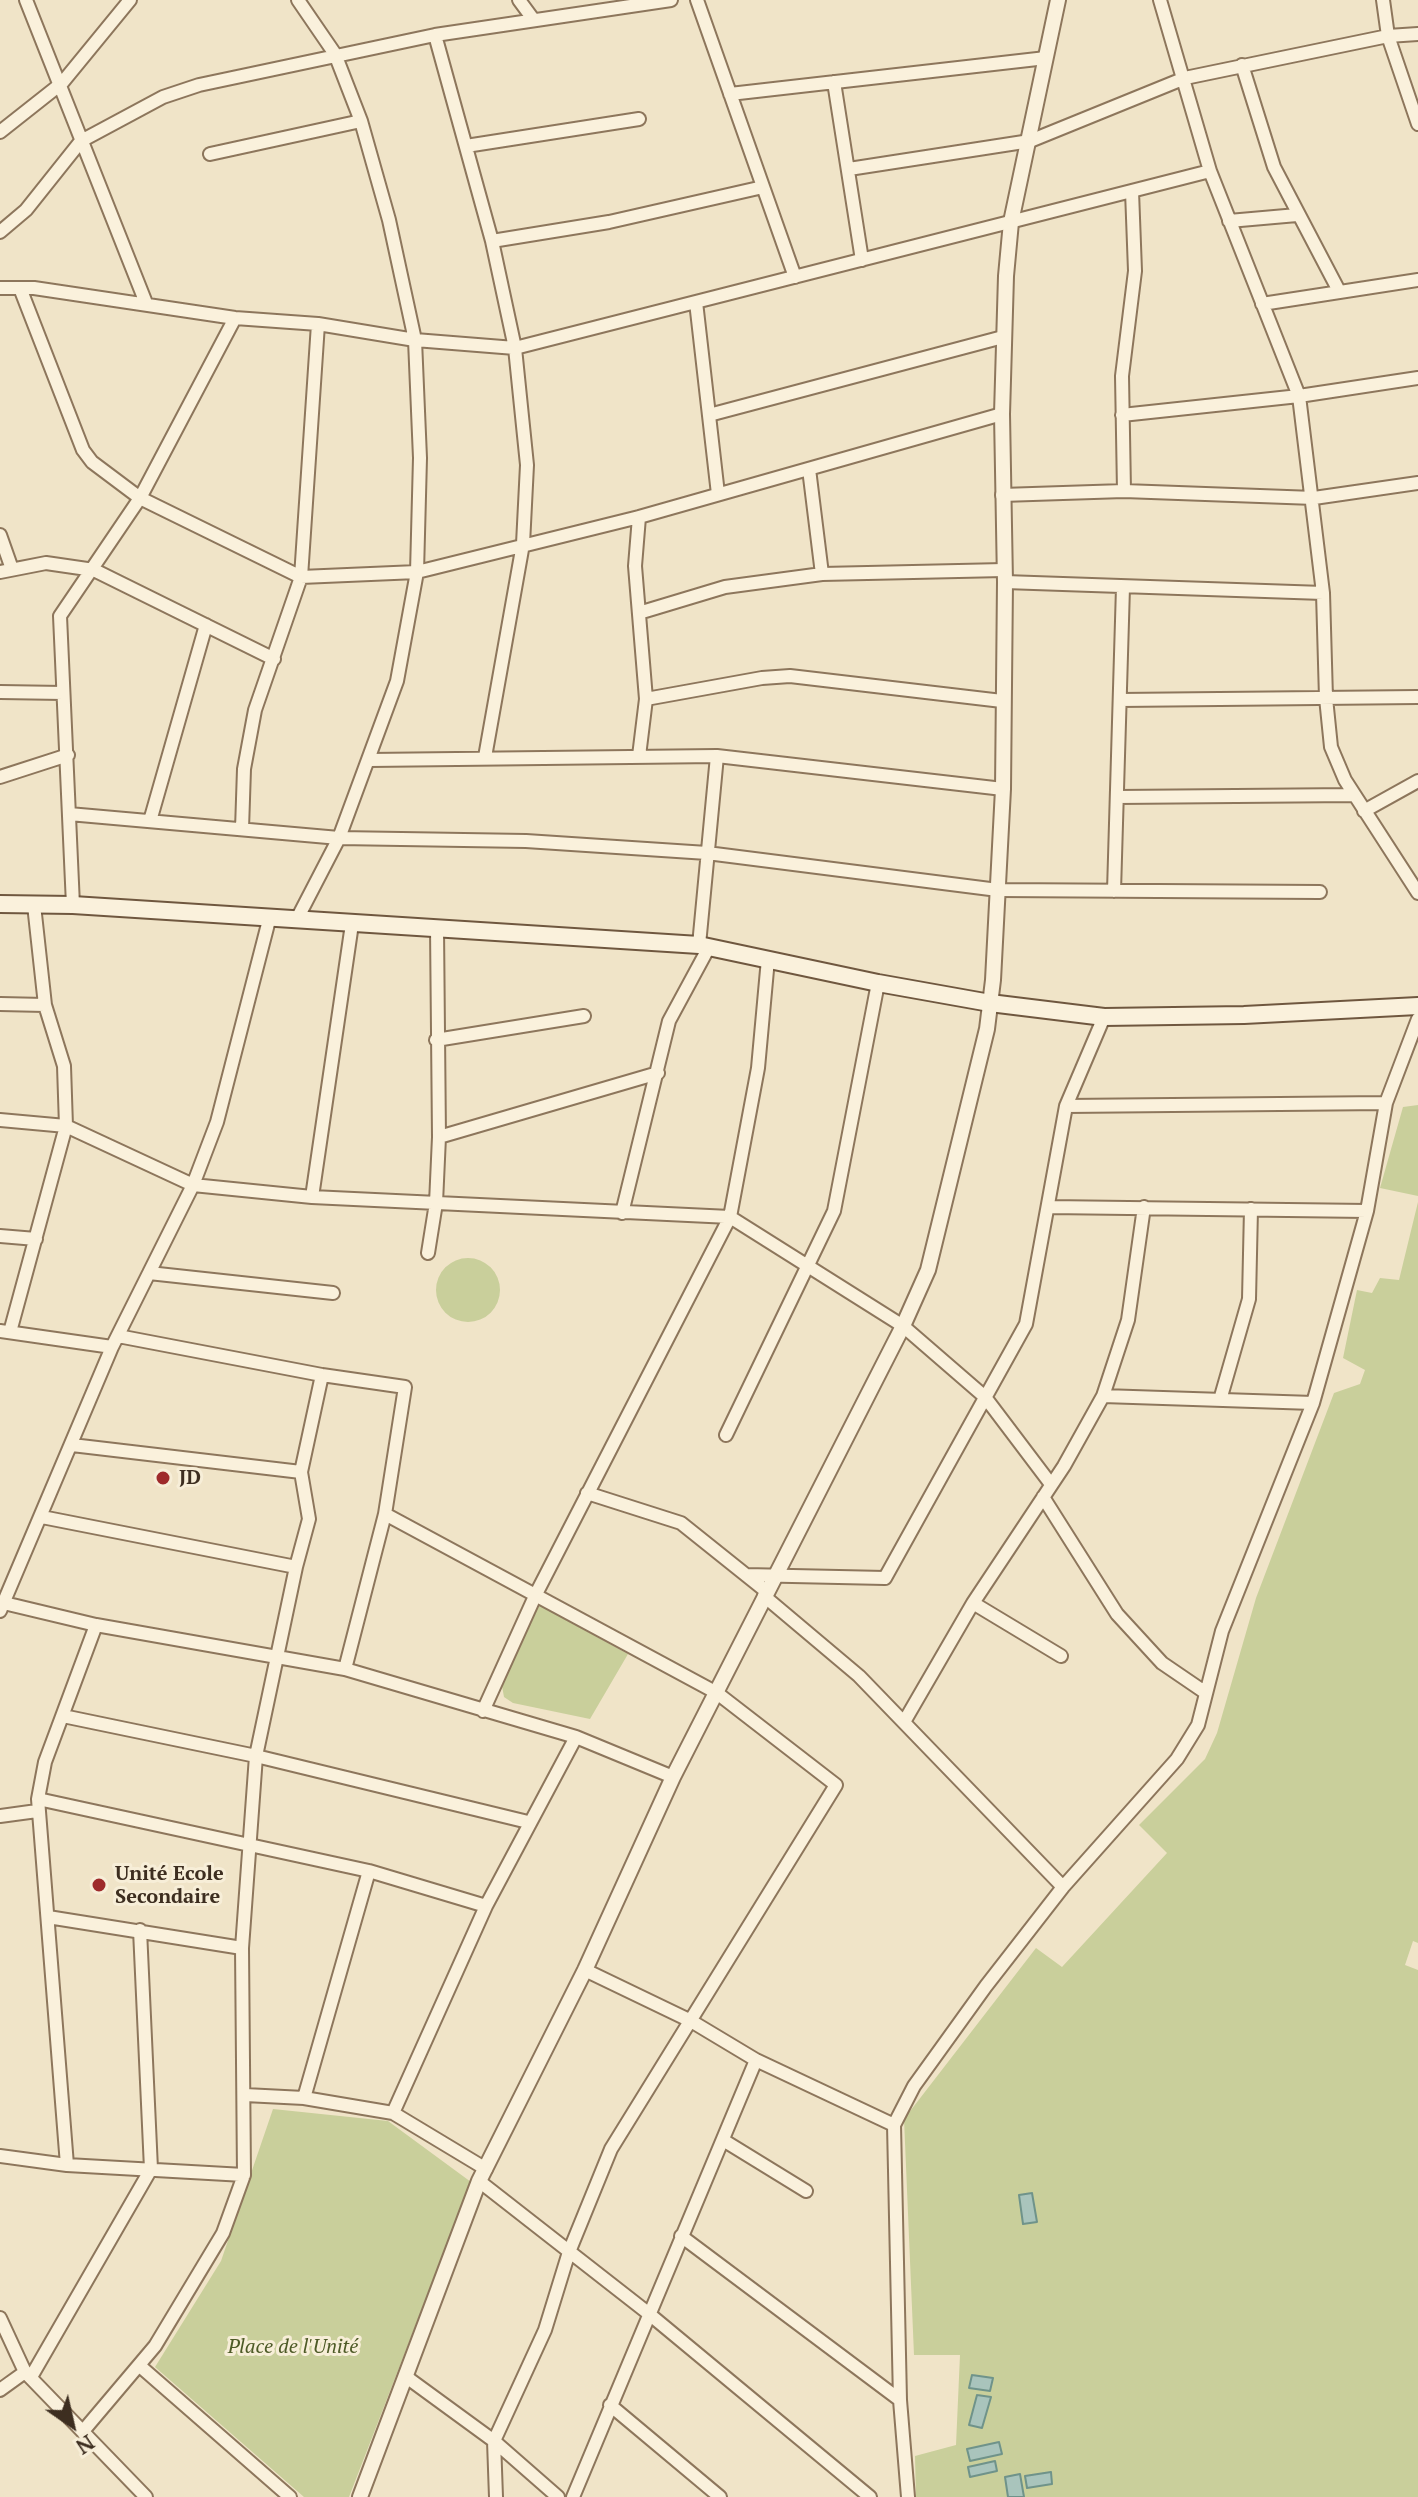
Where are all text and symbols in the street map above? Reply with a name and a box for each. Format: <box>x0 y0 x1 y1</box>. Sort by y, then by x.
place label: JD <box>179 1466 201 1490</box>
marker: JD <box>154 1469 172 1487</box>
place label: Unité Ecole Secondaire <box>115 1862 224 1909</box>
marker: Unité Ecole Secondaire <box>90 1876 108 1894</box>
park label: Place de l'Unité <box>228 2335 358 2359</box>
north arrow <box>32 2385 112 2465</box>
text: N <box>71 2429 101 2462</box>

